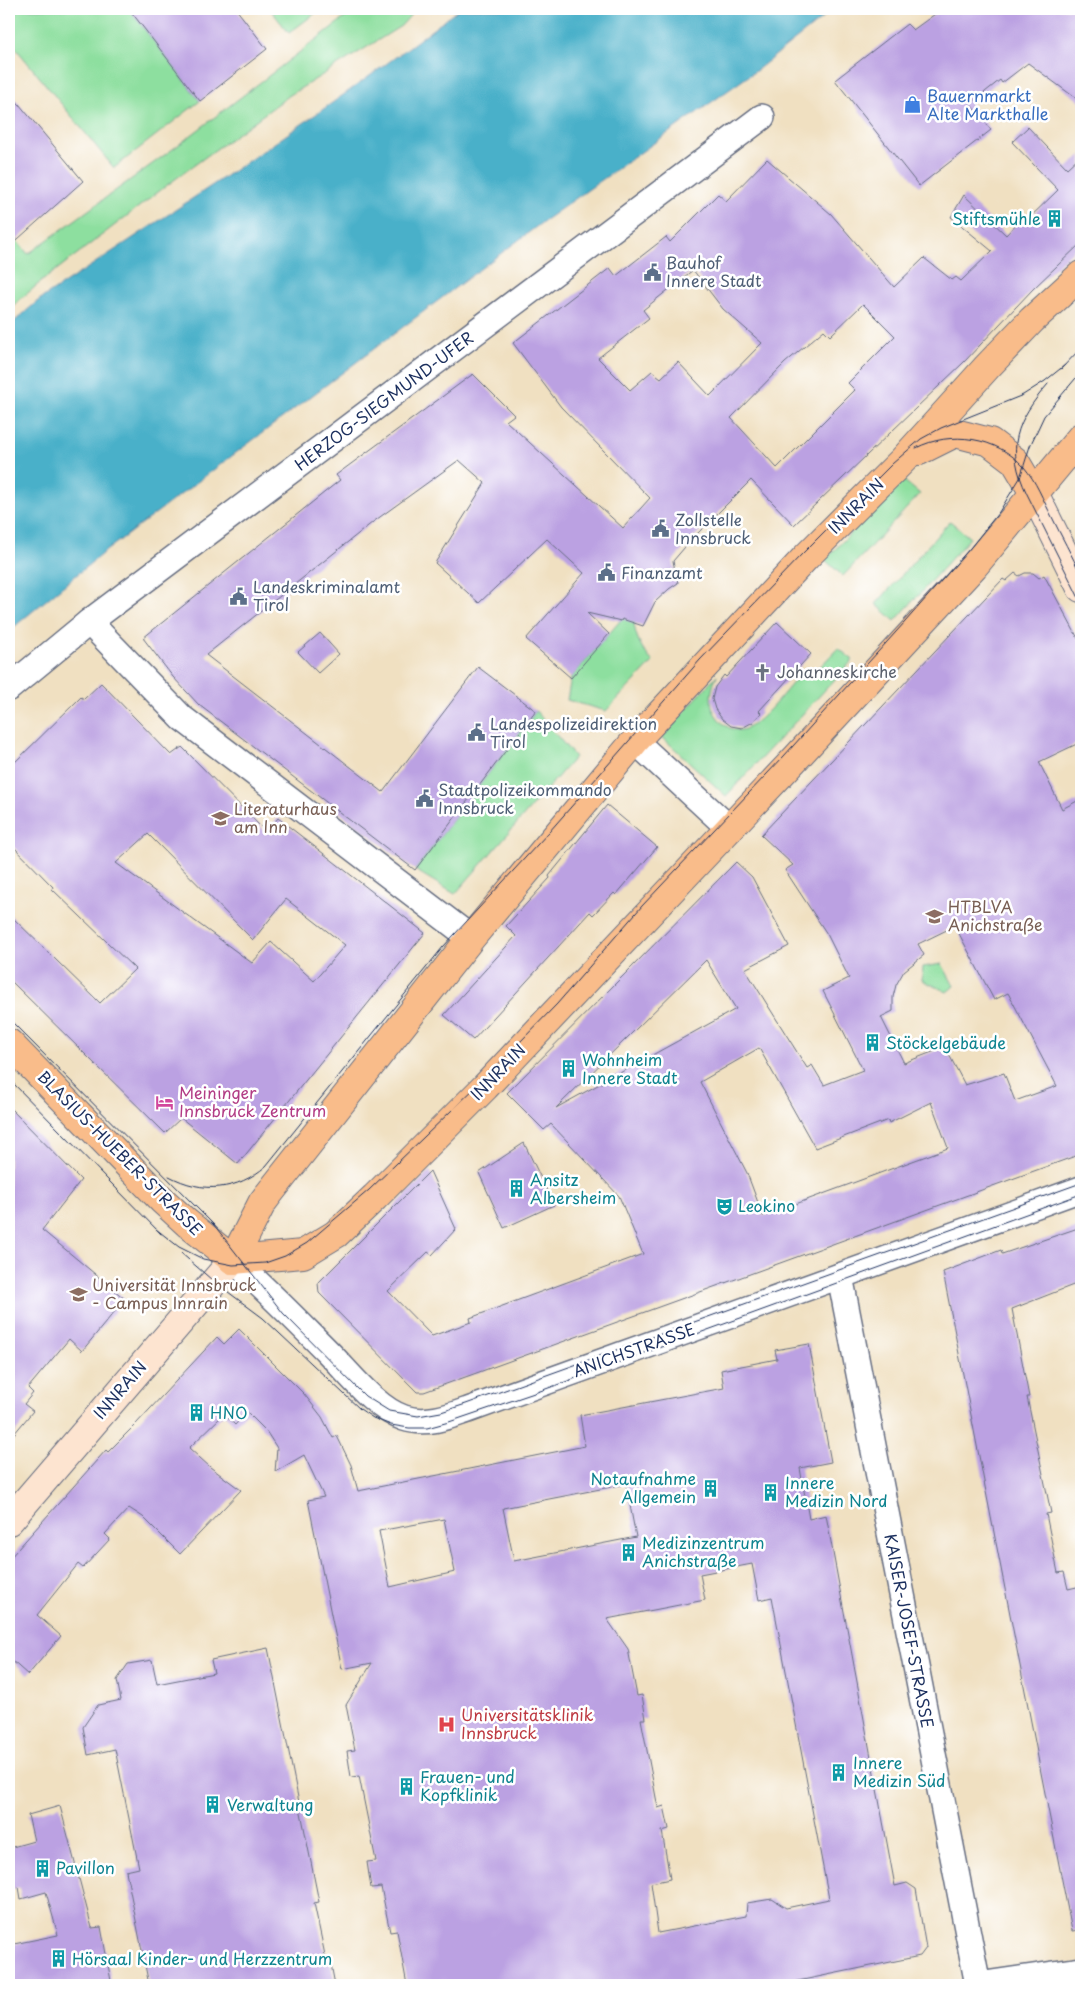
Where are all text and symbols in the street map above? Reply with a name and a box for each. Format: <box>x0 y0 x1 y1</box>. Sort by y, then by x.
place label: Bauernmarkt Alte Markthalle <box>927 83 1049 125</box>
shop icon: Bauernmarkt Alte Markthalle <box>903 95 923 115</box>
place label: Stiftsmühle <box>952 206 1041 230</box>
building icon: Stiftsmühle <box>1045 209 1065 229</box>
place label: Bauhof Innere Stadt <box>666 250 762 292</box>
public building icon: Bauhof Innere Stadt <box>642 262 662 282</box>
street label: HERZOG-SIEGMUND-UFER <box>289 325 478 475</box>
street label: INNRAIN <box>822 472 889 539</box>
place label: Zollstelle Innsbruck <box>675 507 751 549</box>
public building icon: Zollstelle Innsbruck <box>651 519 671 539</box>
place label: Finanzamt <box>621 560 703 584</box>
public building icon: Finanzamt <box>597 563 617 583</box>
place label: Landeskriminalamt Tirol <box>253 574 400 616</box>
public building icon: Landeskriminalamt Tirol <box>229 586 249 606</box>
place label: Johanneskirche <box>777 659 897 683</box>
church icon: Johanneskirche <box>753 662 773 682</box>
place label: Landespolizeidirektion Tirol <box>490 711 657 753</box>
public building icon: Landespolizeidirektion Tirol <box>466 723 486 743</box>
place label: Stadtpolizeikommando Innsbruck <box>438 777 612 819</box>
public building icon: Stadtpolizeikommando Innsbruck <box>414 789 434 809</box>
place label: Literaturhaus am Inn <box>234 796 337 838</box>
school or university icon: Literaturhaus am Inn <box>210 808 230 828</box>
place label: HTBLVA Anichstraße <box>948 894 1043 936</box>
school or university icon: HTBLVA Anichstraße <box>924 906 944 926</box>
place label: Stöckelgebäude <box>886 1030 1006 1054</box>
building icon: Stöckelgebäude <box>862 1033 882 1053</box>
street label: INNRAIN <box>464 1038 530 1105</box>
place label: Wohnheim Innere Stadt <box>582 1047 678 1089</box>
building icon: Wohnheim Innere Stadt <box>558 1059 578 1079</box>
street label: BLASIUS-HUEBER-STRASSE <box>33 1064 209 1240</box>
place label: Meininger Innsbruck Zentrum <box>179 1080 326 1122</box>
hotel icon: Meininger Innsbruck Zentrum <box>155 1092 175 1112</box>
place label: Ansitz Albersheim <box>530 1167 616 1209</box>
building icon: Ansitz Albersheim <box>506 1179 526 1199</box>
place label: Leokino <box>738 1193 795 1217</box>
theatre icon: Leokino <box>714 1196 734 1216</box>
place label: Universität Innsbruck - Campus Innrain <box>92 1272 257 1314</box>
school or university icon: Universität Innsbruck - Campus Innrain <box>68 1284 88 1304</box>
street label: ANICHSTRASSE <box>569 1316 698 1382</box>
street label: INNRAIN <box>87 1355 151 1424</box>
place label: HNO <box>210 1400 248 1424</box>
building icon: HNO <box>186 1403 206 1423</box>
place label: Notaufnahme Allgemein <box>591 1466 696 1508</box>
place label: Innere Medizin Nord <box>785 1470 888 1512</box>
building icon: Notaufnahme Allgemein <box>700 1478 720 1498</box>
building icon: Innere Medizin Nord <box>761 1482 781 1502</box>
place label: Medizinzentrum Anichstraße <box>642 1530 765 1572</box>
street label: KAISER-JOSEF-STRASSE <box>879 1532 941 1730</box>
building icon: Medizinzentrum Anichstraße <box>618 1542 638 1562</box>
place label: Universitätsklinik Innsbruck <box>461 1702 594 1744</box>
hospital icon: Universitätsklinik Innsbruck <box>437 1714 457 1734</box>
place label: Innere Medizin Süd <box>853 1750 946 1792</box>
building icon: Innere Medizin Süd <box>829 1762 849 1782</box>
place label: Frauen- und Kopfklinik <box>420 1764 515 1806</box>
building icon: Frauen- und Kopfklinik <box>396 1776 416 1796</box>
place label: Verwaltung <box>227 1792 314 1816</box>
building icon: Verwaltung <box>203 1795 223 1815</box>
place label: Pavillon <box>56 1855 115 1879</box>
building icon: Pavillon <box>32 1858 52 1878</box>
place label: Hörsaal Kinder- und Herzzentrum <box>72 1946 332 1970</box>
building icon: Hörsaal Kinder- und Herzzentrum <box>48 1949 68 1969</box>

